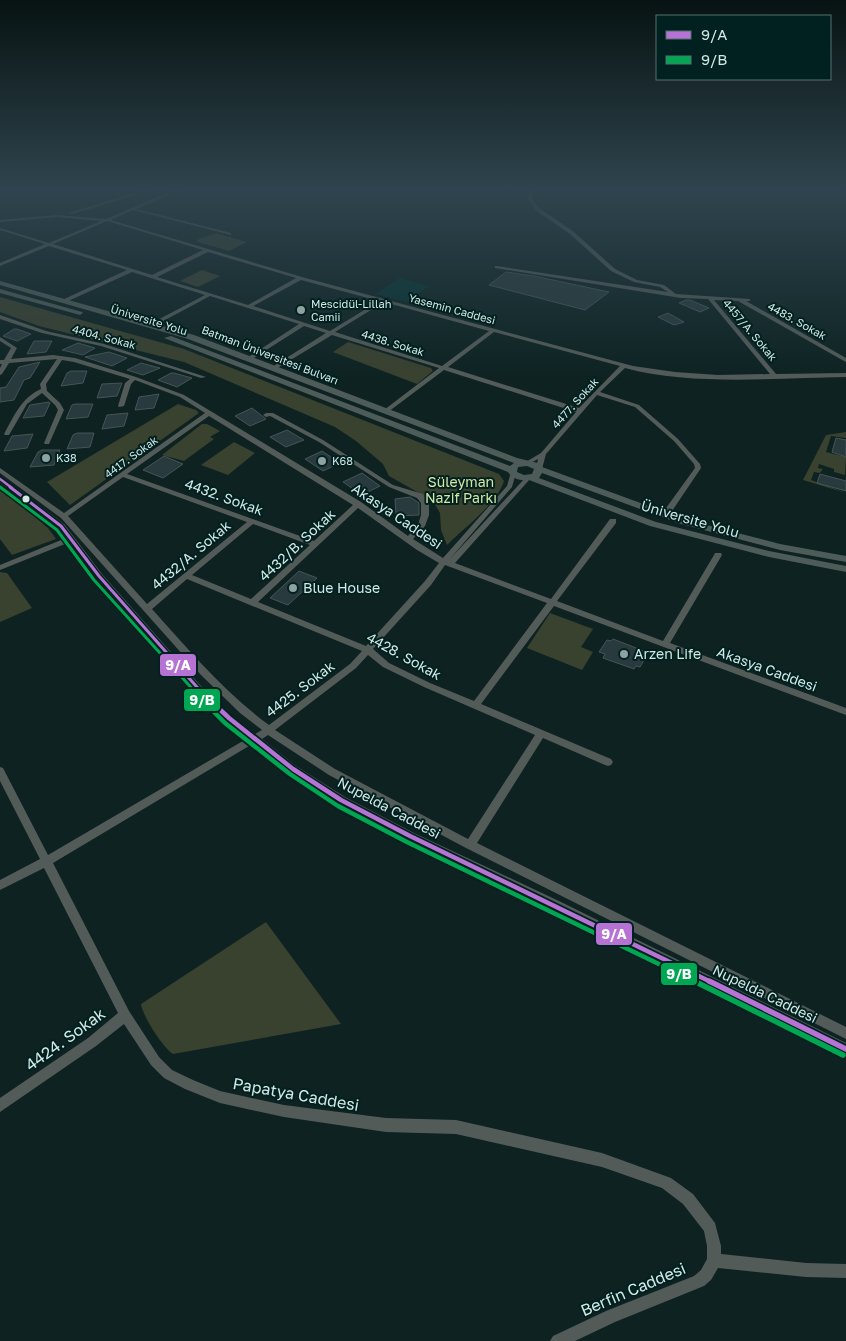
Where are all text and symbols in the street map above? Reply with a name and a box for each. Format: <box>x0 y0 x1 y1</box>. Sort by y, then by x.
legend <box>656 15 831 80</box>
text: 9/A <box>701 25 727 43</box>
text: 9/B <box>701 50 727 68</box>
street label: Yasemin Caddesi <box>407 291 497 326</box>
street label: 4457/A. Sokak <box>721 296 780 363</box>
place label: Mescidül-Lillah Camii <box>311 297 392 323</box>
street label: 4483. Sokak <box>766 299 829 342</box>
street label: Üniversite Yolu <box>109 302 189 337</box>
marker: Mescidül-Lillah Camii <box>295 304 307 316</box>
street label: 4404. Sokak <box>71 322 137 351</box>
street label: Batman Üniversitesi Bulvarı <box>200 322 340 387</box>
street label: 4438. Sokak <box>360 327 426 358</box>
street label: 4477. Sokak <box>549 375 601 431</box>
street label: 4417. Sokak <box>101 433 160 480</box>
place label: K38 <box>56 451 77 464</box>
marker: K38 <box>40 452 52 464</box>
place label: K68 <box>332 454 353 467</box>
marker: K68 <box>316 455 328 467</box>
park label: Süleyman Nazif Parkı <box>425 473 497 506</box>
street label: 4432. Sokak <box>183 475 266 519</box>
street label: Akasya Caddesi <box>349 479 446 552</box>
unlabelled marker <box>21 494 31 504</box>
street label: Üniversite Yolu <box>639 496 741 541</box>
street label: 4432/B. Sokak <box>255 505 338 584</box>
street label: 4432/A. Sokak <box>148 516 234 593</box>
place label: Blue House <box>303 579 380 596</box>
marker: Blue House <box>287 582 299 594</box>
street label: 4428. Sokak <box>364 628 444 683</box>
street label: Akasya Caddesi <box>715 643 820 695</box>
place label: Arzen Life <box>634 645 701 662</box>
marker: Arzen Life <box>618 648 630 660</box>
line badge: 9/A <box>159 653 197 677</box>
text: 9/A <box>165 656 191 673</box>
street label: 4425. Sokak <box>262 657 338 720</box>
line badge: 9/B <box>183 688 221 712</box>
text: 9/B <box>189 691 215 708</box>
street label: Nupelda Caddesi <box>335 773 444 842</box>
line badge: 9/A <box>595 922 633 946</box>
text: 9/A <box>601 925 627 942</box>
street label: Nupelda Caddesi <box>710 961 820 1026</box>
line badge: 9/B <box>660 962 698 986</box>
text: 9/B <box>666 965 692 982</box>
street label: 4424. Sokak <box>21 1003 109 1075</box>
street label: Papatya Caddesi <box>231 1073 361 1115</box>
street label: Berfin Caddesi <box>577 1258 689 1320</box>

